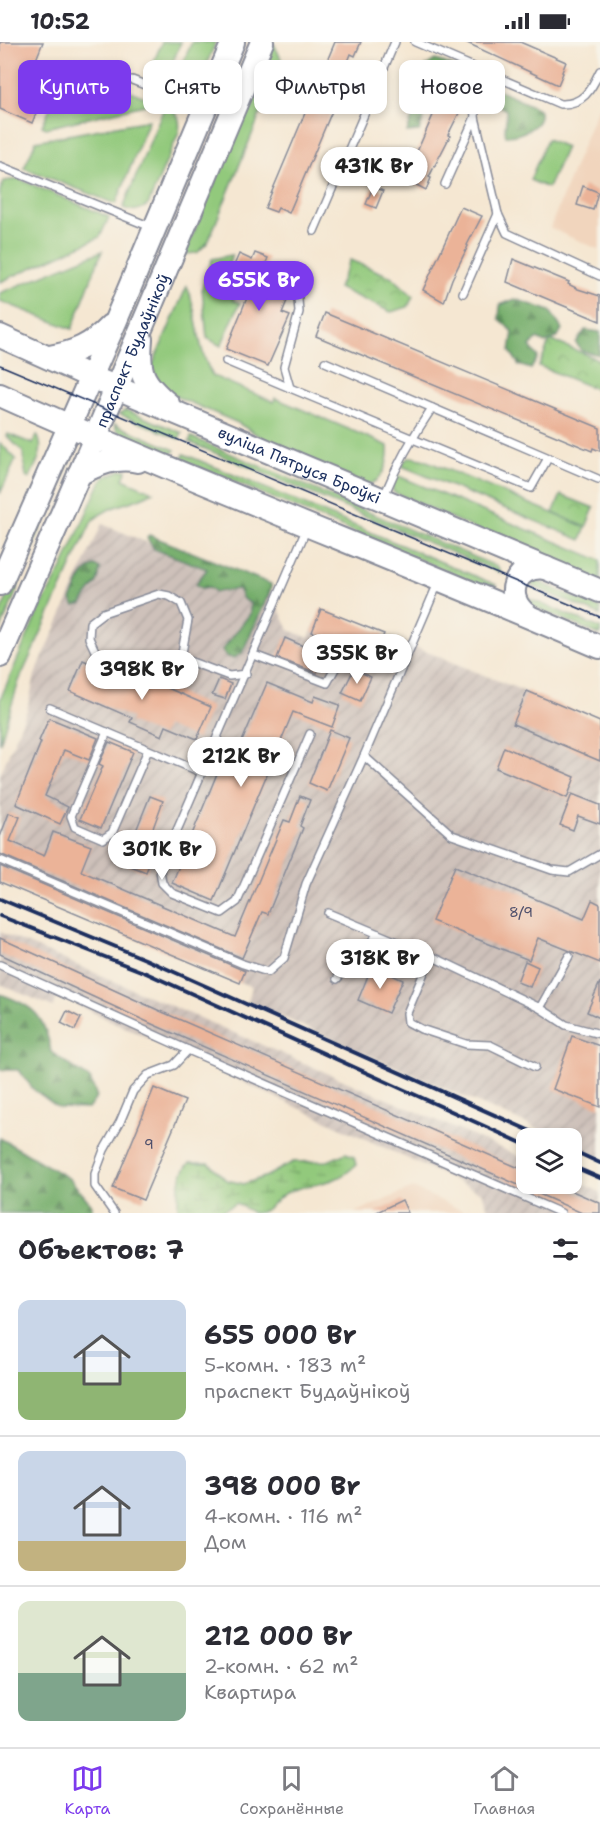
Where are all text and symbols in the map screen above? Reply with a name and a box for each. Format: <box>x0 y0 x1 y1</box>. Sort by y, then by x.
text: 10:52 <box>30 7 90 36</box>
chip: Купить <box>18 60 131 114</box>
chip: Снять <box>143 60 242 114</box>
chip: Фильтры <box>254 60 387 114</box>
chip: Новое <box>399 60 505 114</box>
pin: 431K Br <box>319 147 429 198</box>
text: 431K Br <box>335 153 413 179</box>
pin: 655K Br <box>204 261 314 312</box>
text: 655K Br <box>218 267 300 293</box>
street label: праспект Будаўнікоў <box>90 270 174 430</box>
street label: вуліца Пятруся Броўкі <box>215 421 384 508</box>
pin: 355K Br <box>302 634 412 685</box>
text: 355K Br <box>316 640 398 666</box>
pin: 398K Br <box>87 650 197 701</box>
text: 398K Br <box>99 656 185 682</box>
pin: 212K Br <box>186 737 296 788</box>
text: 212K Br <box>201 743 281 769</box>
pin: 301K Br <box>107 830 217 881</box>
text: 301K Br <box>122 836 202 862</box>
house number: 8/9 <box>509 903 533 921</box>
pin: 318K Br <box>325 939 435 990</box>
text: 318K Br <box>340 945 420 971</box>
map controls <box>516 1128 582 1194</box>
button: layers <box>516 1128 582 1194</box>
house number: 9 <box>144 1135 154 1153</box>
text: Объектов: 7 <box>18 1232 184 1267</box>
icon: filters <box>549 1233 582 1266</box>
text: 655 000 Br <box>204 1317 357 1352</box>
icon: home <box>66 1324 138 1396</box>
text: 5-комн. · 183 m² <box>204 1352 366 1378</box>
text: праспект Будаўнікоў <box>204 1378 410 1404</box>
text: 398 000 Br <box>204 1468 360 1503</box>
icon: home <box>66 1475 138 1547</box>
text: 4-комн. · 116 m² <box>204 1503 363 1529</box>
text: Дом <box>204 1529 246 1555</box>
text: 212 000 Br <box>204 1618 353 1653</box>
icon: home <box>66 1625 138 1697</box>
text: 2-комн. · 62 m² <box>204 1653 358 1679</box>
text: Квартира <box>204 1679 296 1705</box>
tab: Карта <box>65 1762 110 1819</box>
tab: Сохранённые <box>240 1762 344 1819</box>
tab: Главная <box>473 1762 535 1819</box>

